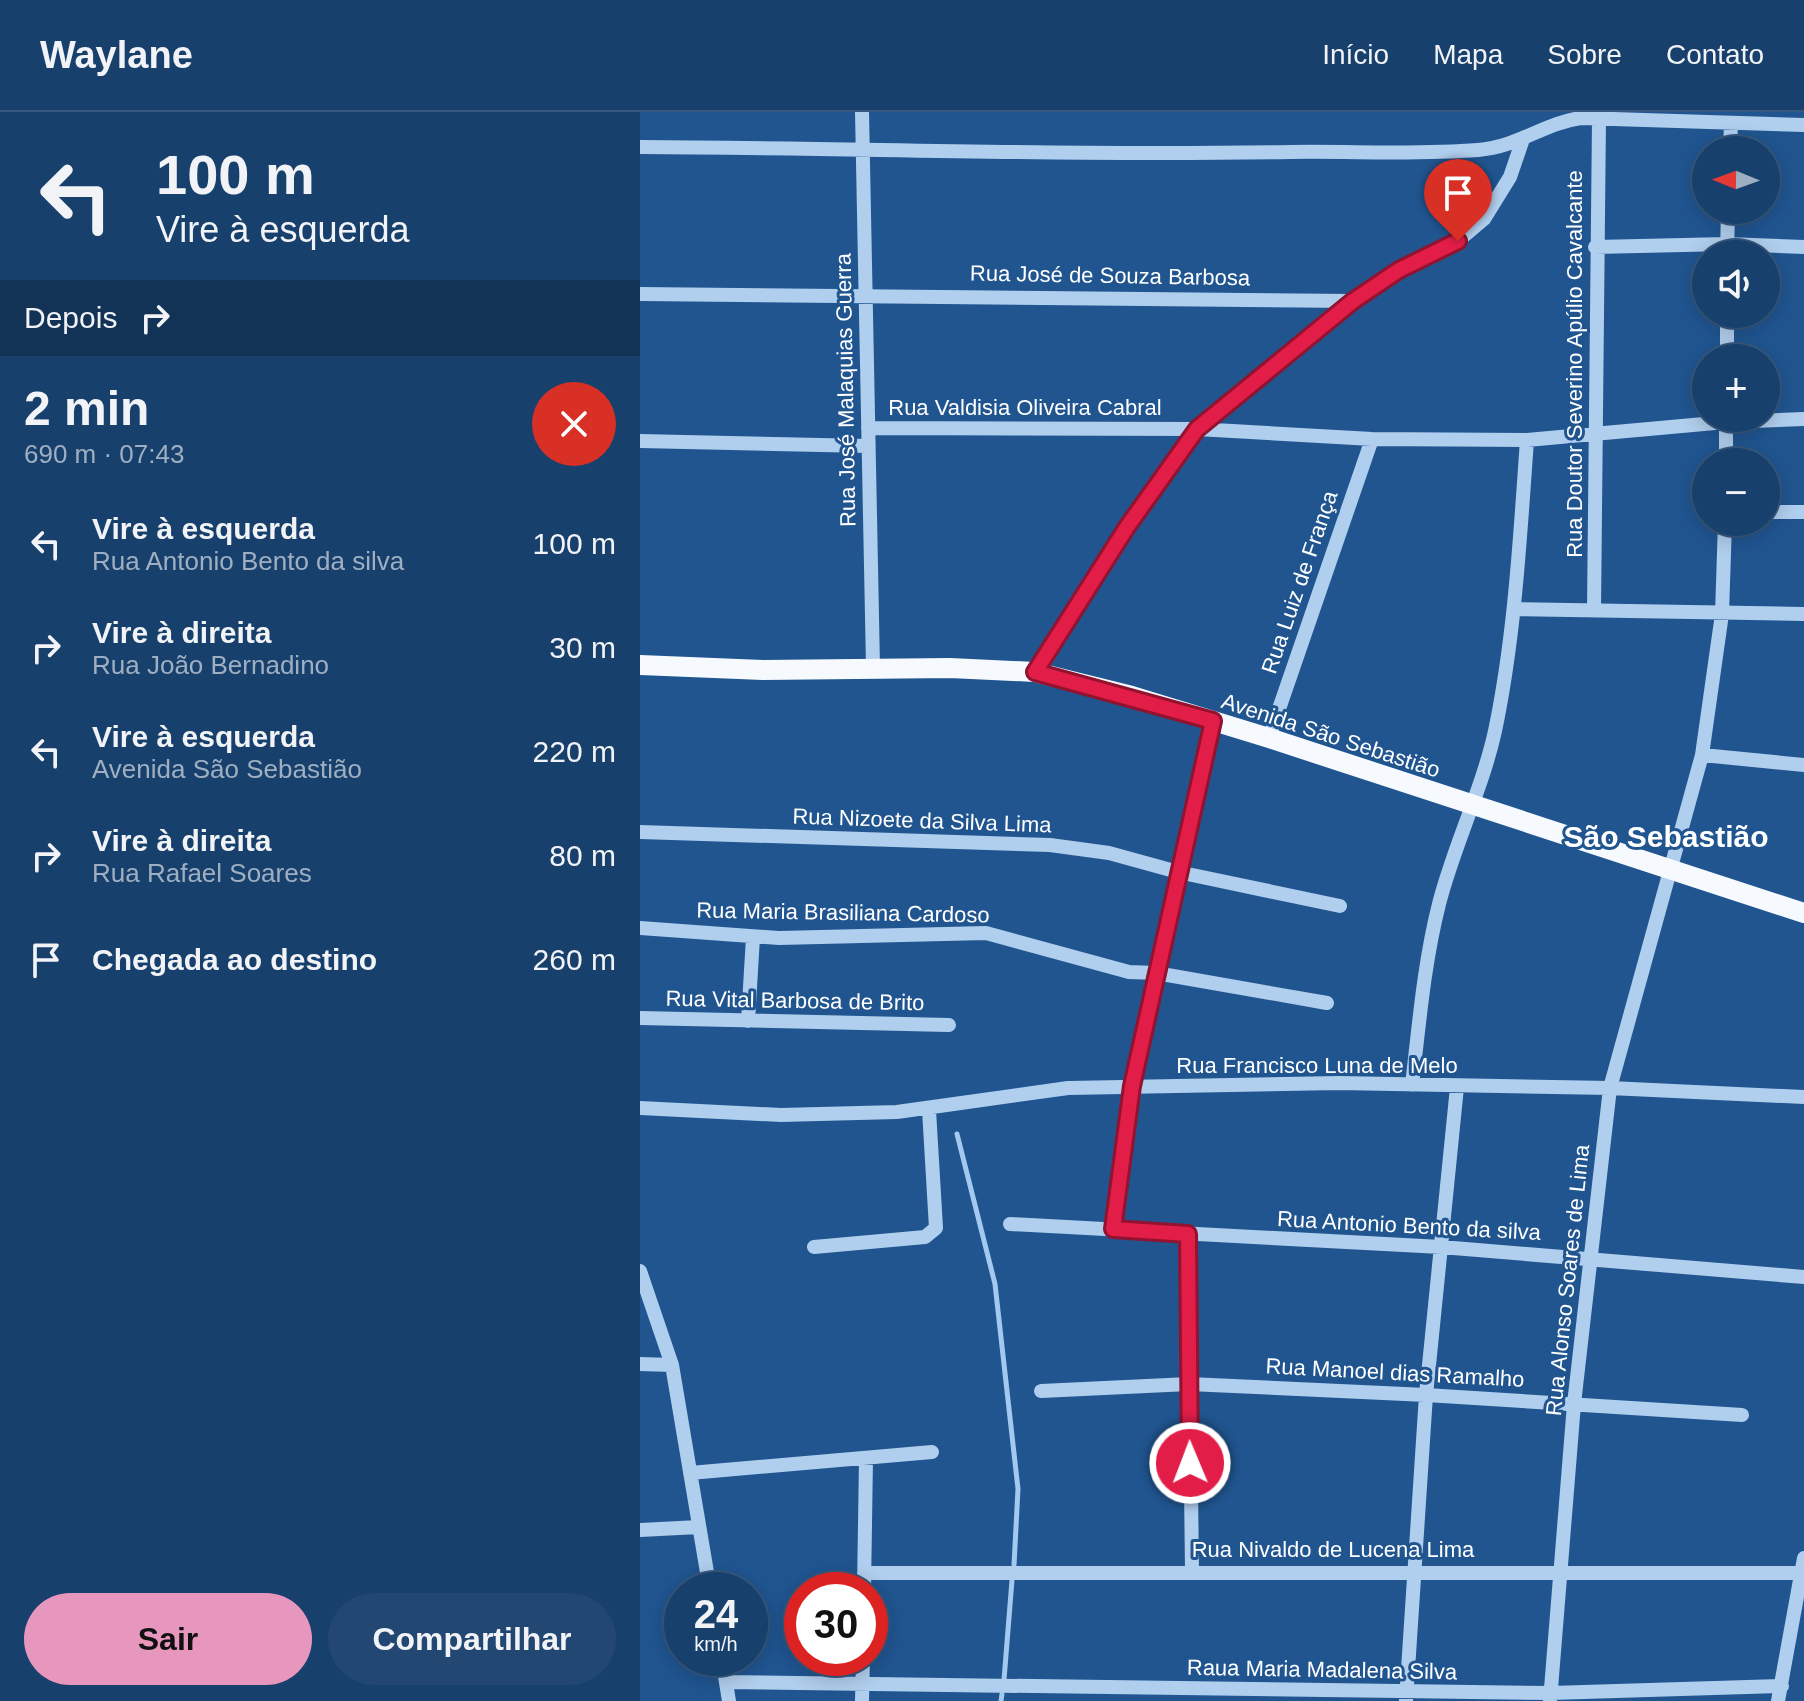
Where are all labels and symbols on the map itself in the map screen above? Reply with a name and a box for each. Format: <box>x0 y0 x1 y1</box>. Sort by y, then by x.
north arrow <box>1692 136 1780 224</box>
pin <box>1424 159 1492 241</box>
street label: Rua Doutor Severino Apúlio Cavalcante <box>1562 170 1587 558</box>
street label: Rua José Malaquias Guerra <box>831 252 860 527</box>
street label: Rua José de Souza Barbosa <box>970 261 1251 290</box>
street label: Rua Valdisia Oliveira Cabral <box>888 395 1162 420</box>
street label: Rua Luiz de França <box>1256 487 1343 677</box>
street label: Avenida São Sebastião <box>1218 688 1443 783</box>
street label: Rua Nizoete da Silva Lima <box>792 803 1053 838</box>
district label: São Sebastião <box>1563 820 1769 853</box>
street label: Rua Maria Brasiliana Cardoso <box>696 897 990 928</box>
street label: Rua Vital Barbosa de Brito <box>665 986 925 1015</box>
street label: Rua Francisco Luna de Melo <box>1176 1053 1458 1078</box>
street label: Rua Alonso Soares de Lima <box>1541 1142 1594 1417</box>
street label: Rua Antonio Bento da silva <box>1276 1206 1542 1245</box>
street label: Rua Manoel dias Ramalho <box>1265 1353 1525 1392</box>
position arrow <box>1148 1421 1232 1505</box>
street label: Rua Nivaldo de Lucena Lima <box>1192 1537 1475 1562</box>
speed limit sign: 30 <box>784 1572 888 1676</box>
street label: Raua Maria Madalena Silva <box>1187 1655 1458 1684</box>

